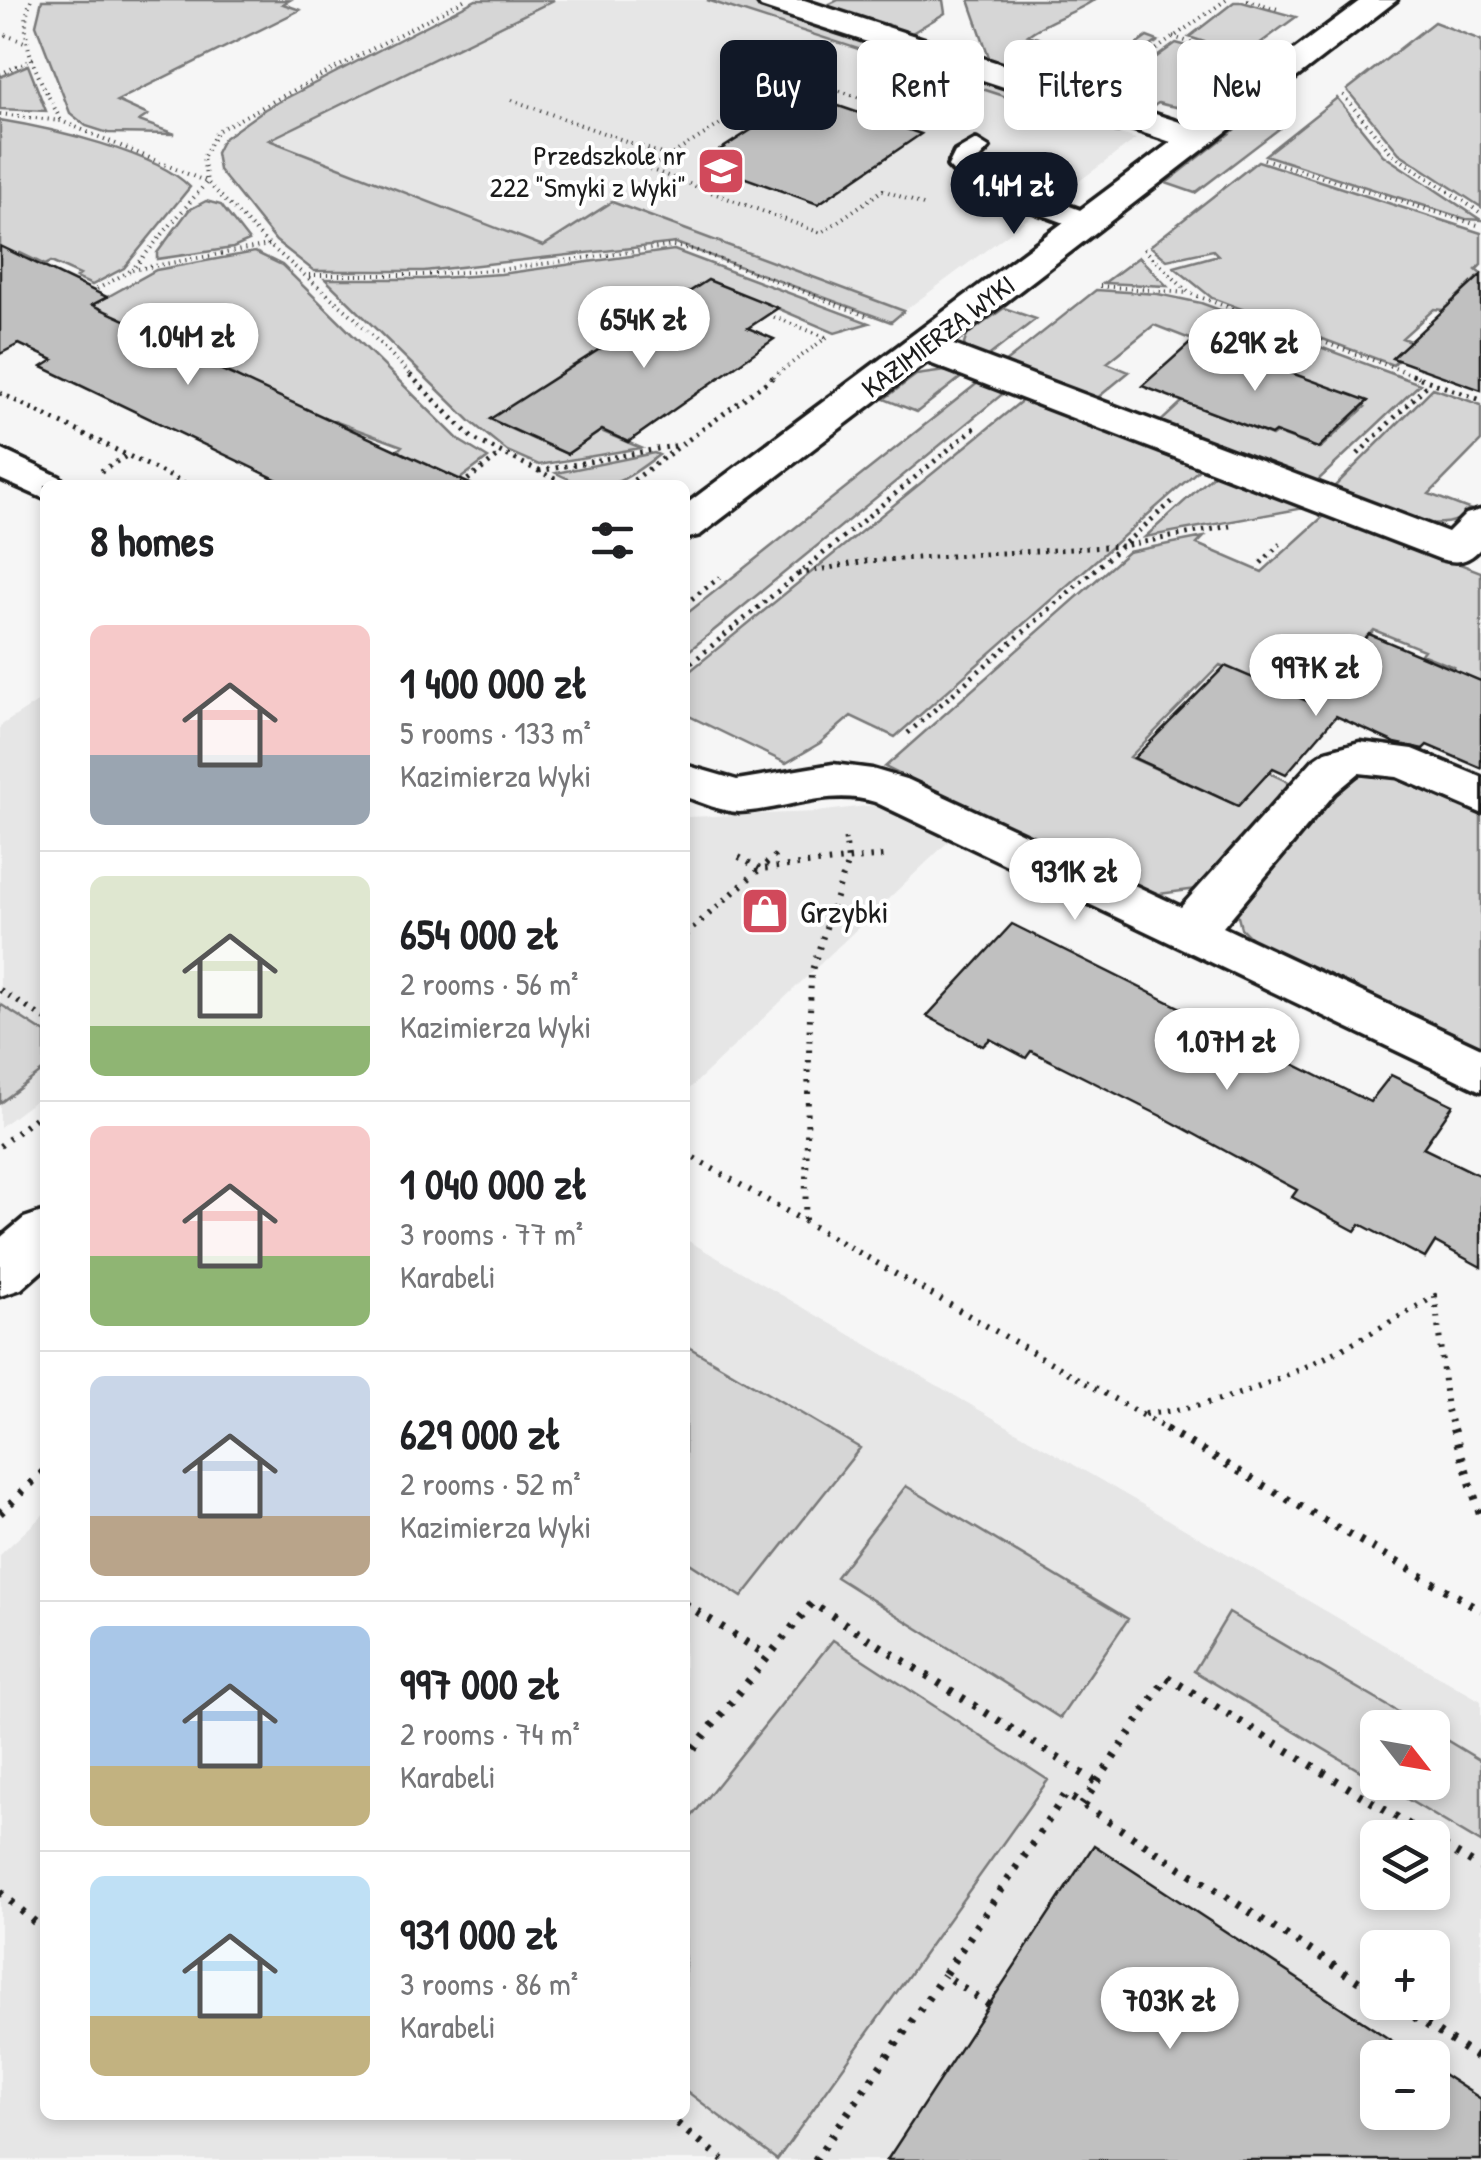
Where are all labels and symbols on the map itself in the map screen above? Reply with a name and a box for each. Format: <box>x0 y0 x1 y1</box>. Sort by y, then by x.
place label: Przedszkole nr 222 "Smyki z Wyki" <box>490 136 686 206</box>
school or university icon: Przedszkole nr 222 "Smyki z Wyki" <box>695 145 747 197</box>
pin: 1.4M zł <box>922 152 1106 237</box>
street label: KAZIMIERZA WYKI <box>854 266 1022 406</box>
pin: 654K zł <box>552 286 736 371</box>
pin: 1.04M zł <box>85 303 291 388</box>
pin: 629K zł <box>1163 309 1347 394</box>
pin: 997K zł <box>1224 634 1408 719</box>
pin: 931K zł <box>983 838 1167 923</box>
shop icon: Grzybki <box>739 885 791 937</box>
place label: Grzybki <box>800 890 889 933</box>
pin: 1.07M zł <box>1124 1008 1330 1093</box>
north arrow <box>1360 1710 1450 1800</box>
pin: 703K zł <box>1078 1967 1262 2052</box>

